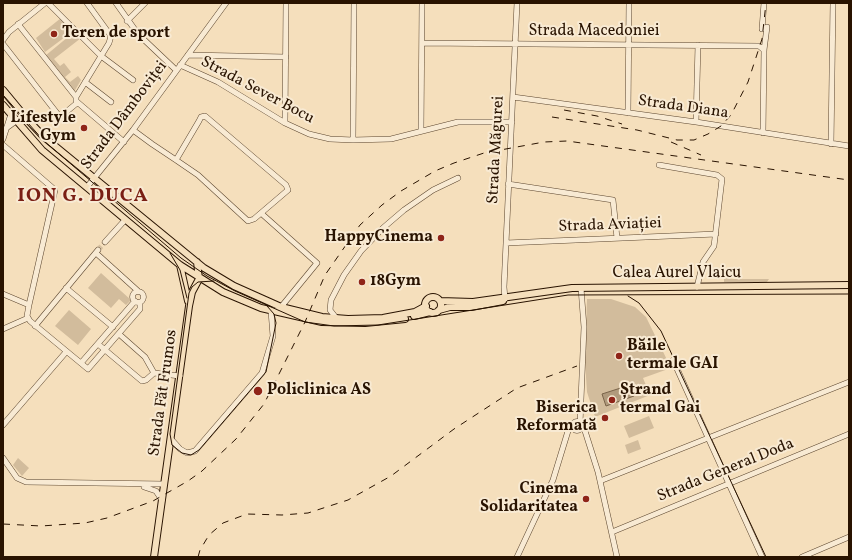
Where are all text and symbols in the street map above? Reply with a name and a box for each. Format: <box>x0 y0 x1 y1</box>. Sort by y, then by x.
street label: Strada Macedoniei <box>528 22 660 42</box>
place label: Teren de sport <box>62 24 170 44</box>
marker: Teren de sport <box>49 29 59 39</box>
street label: Strada Sever Bocu <box>197 53 317 129</box>
street label: Strada Dâmboviței <box>78 58 172 174</box>
street label: Strada Diana <box>636 92 730 124</box>
street label: Strada Măgurei <box>485 95 509 205</box>
place label: Lifestyle Gym <box>10 109 76 147</box>
marker: Lifestyle Gym <box>79 123 89 133</box>
district label: ION G. DUCA <box>17 185 149 209</box>
street label: Strada Aviației <box>558 215 662 237</box>
place label: HappyCinema <box>324 228 433 248</box>
marker: HappyCinema <box>436 233 446 243</box>
street label: Calea Aurel Vlaicu <box>613 264 741 284</box>
place label: 18Gym <box>370 272 421 292</box>
marker: 18Gym <box>357 277 367 287</box>
street label: Strada Făt Frumos <box>146 328 182 458</box>
place label: Băile termale GAI <box>627 337 718 375</box>
marker: Băile termale GAI <box>614 351 624 361</box>
place label: Policlinica AS <box>267 381 371 401</box>
place label: Ștrand termal Gai <box>620 381 700 419</box>
marker: Policlinica AS <box>252 385 264 397</box>
marker: Ștrand termal Gai <box>607 395 617 405</box>
place label: Biserica Reformată <box>516 399 597 437</box>
marker: Biserica Reformată <box>600 413 610 423</box>
street label: Strada General Doda <box>655 435 797 507</box>
place label: Cinema Solidaritatea <box>480 480 578 518</box>
marker: Cinema Solidaritatea <box>581 494 591 504</box>

